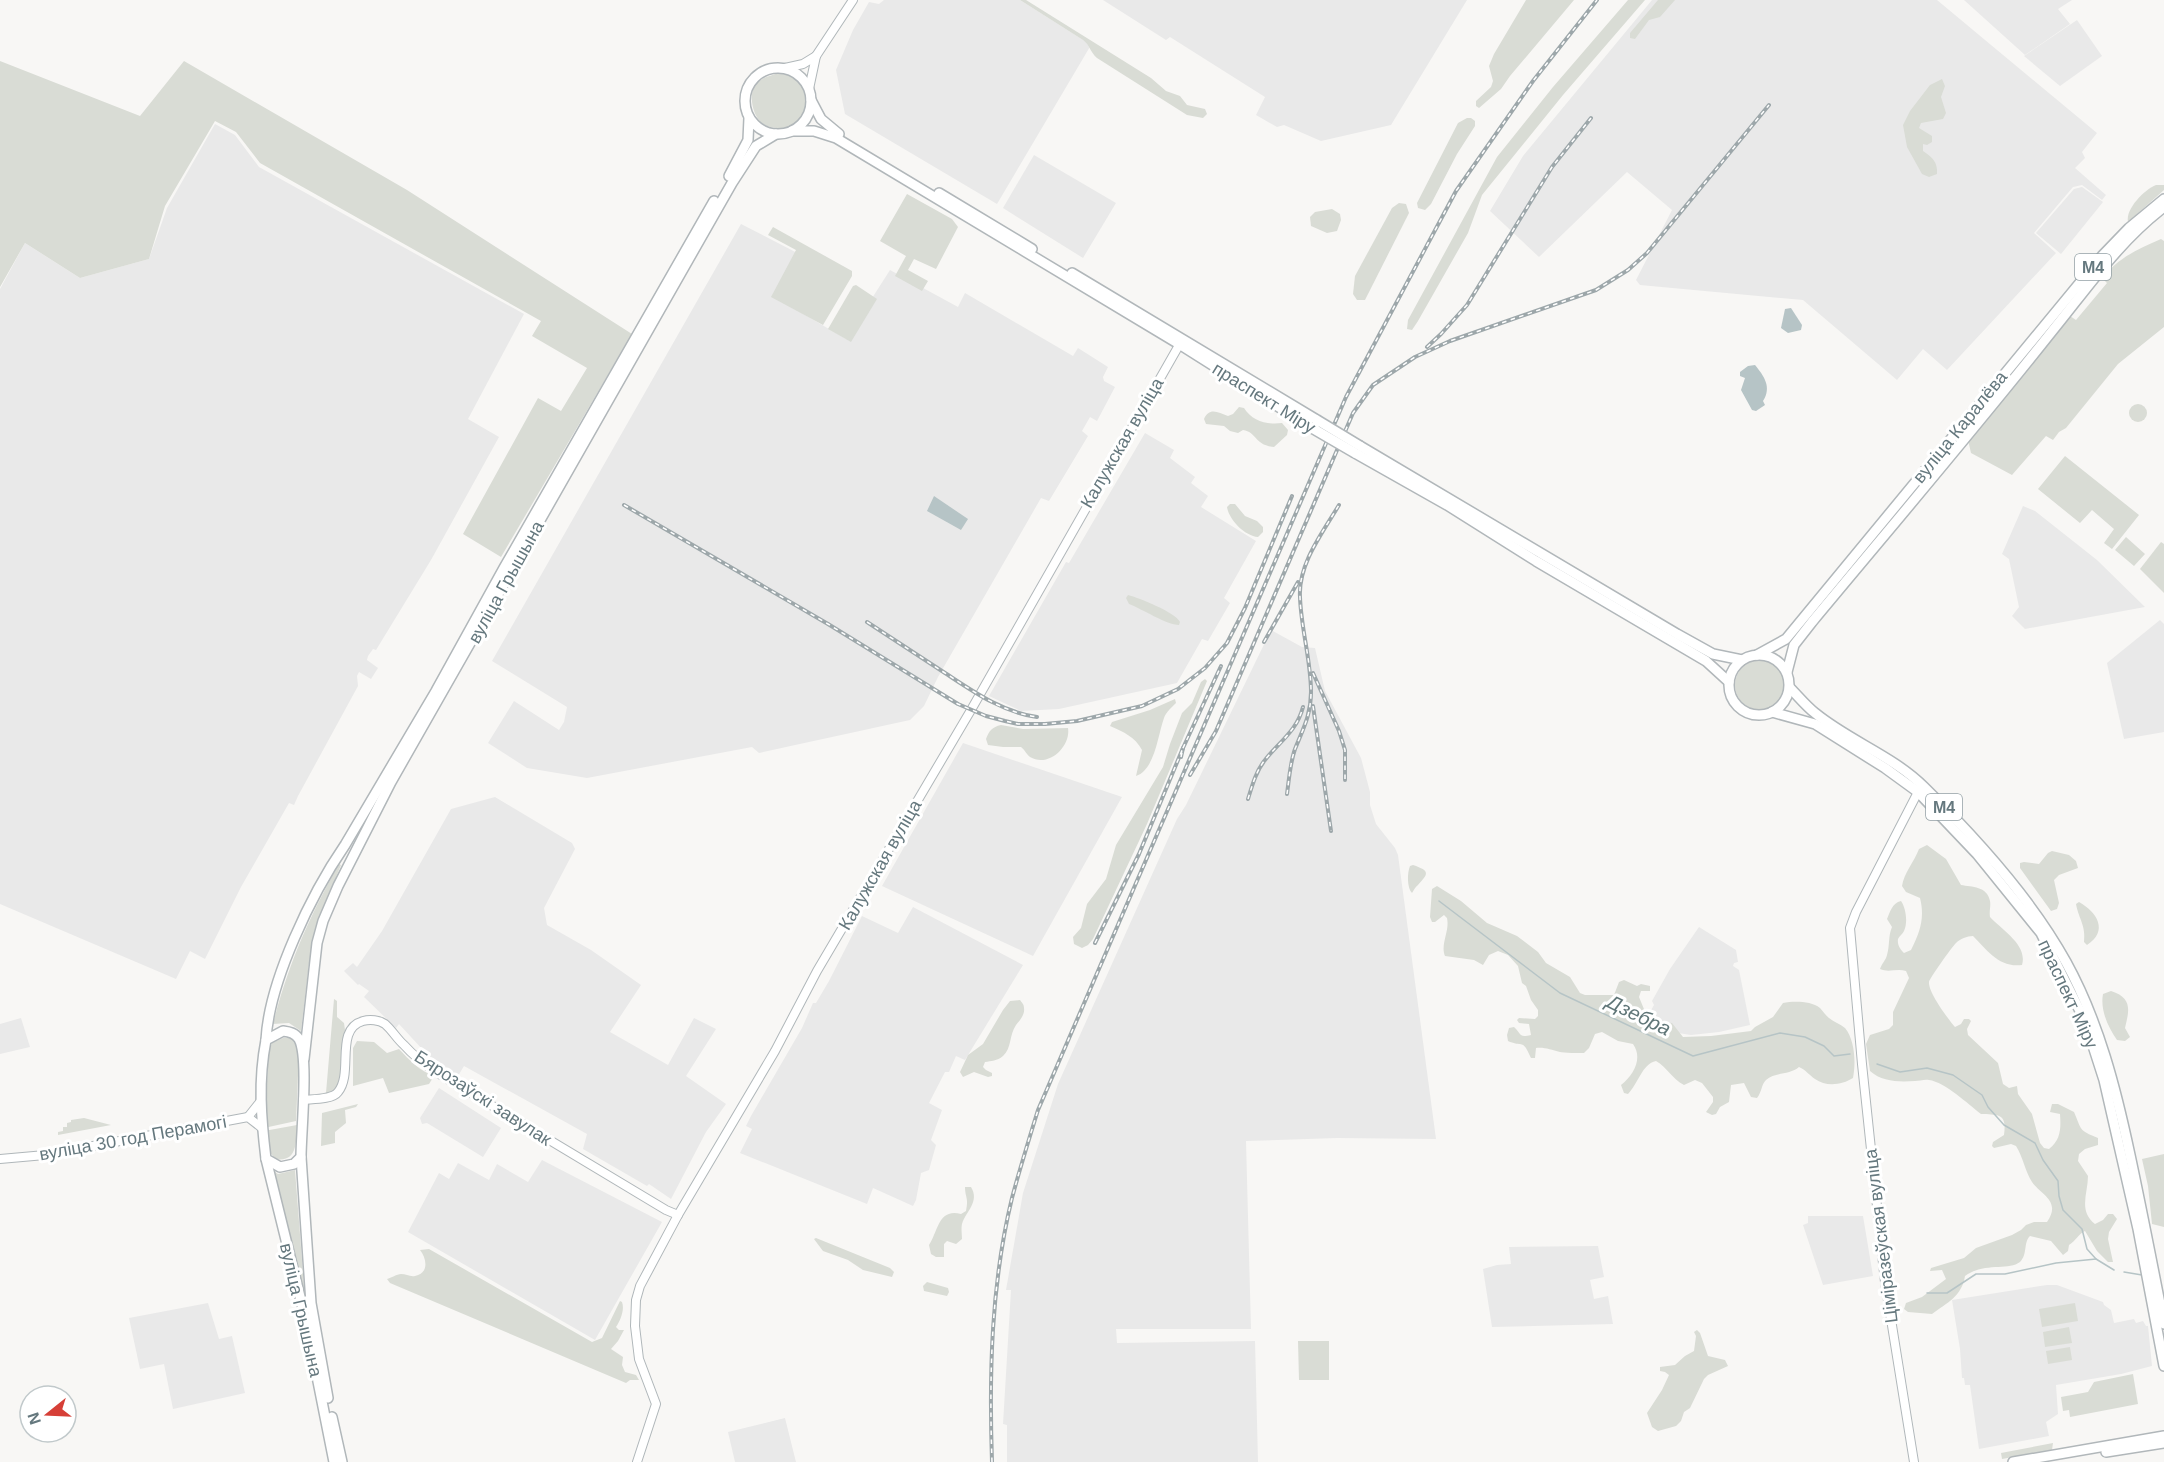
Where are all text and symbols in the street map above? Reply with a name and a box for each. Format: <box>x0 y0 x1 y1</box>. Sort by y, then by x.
road number: М4 <box>2075 254 2111 280</box>
street label: праспект Міру <box>1209 358 1319 438</box>
street label: вуліца Каралёва <box>1909 366 2012 487</box>
street label: Калужская вуліца <box>1077 374 1168 512</box>
street label: вуліца Грышына <box>464 517 548 647</box>
road number: М4 <box>1926 794 1962 820</box>
street label: Калужская вуліца <box>835 796 926 934</box>
street label: праспект Міру <box>2034 936 2102 1052</box>
water label: Дзебра <box>1602 989 1674 1040</box>
street label: Бярозаўскі завулак <box>411 1046 555 1150</box>
street label: вуліца 30 год Перамогі <box>38 1112 228 1164</box>
street label: Ціміразеўская вуліца <box>1860 1147 1902 1324</box>
street label: вуліца Грышына <box>276 1241 326 1380</box>
north arrow <box>18 1384 78 1444</box>
text: N <box>24 1410 44 1427</box>

